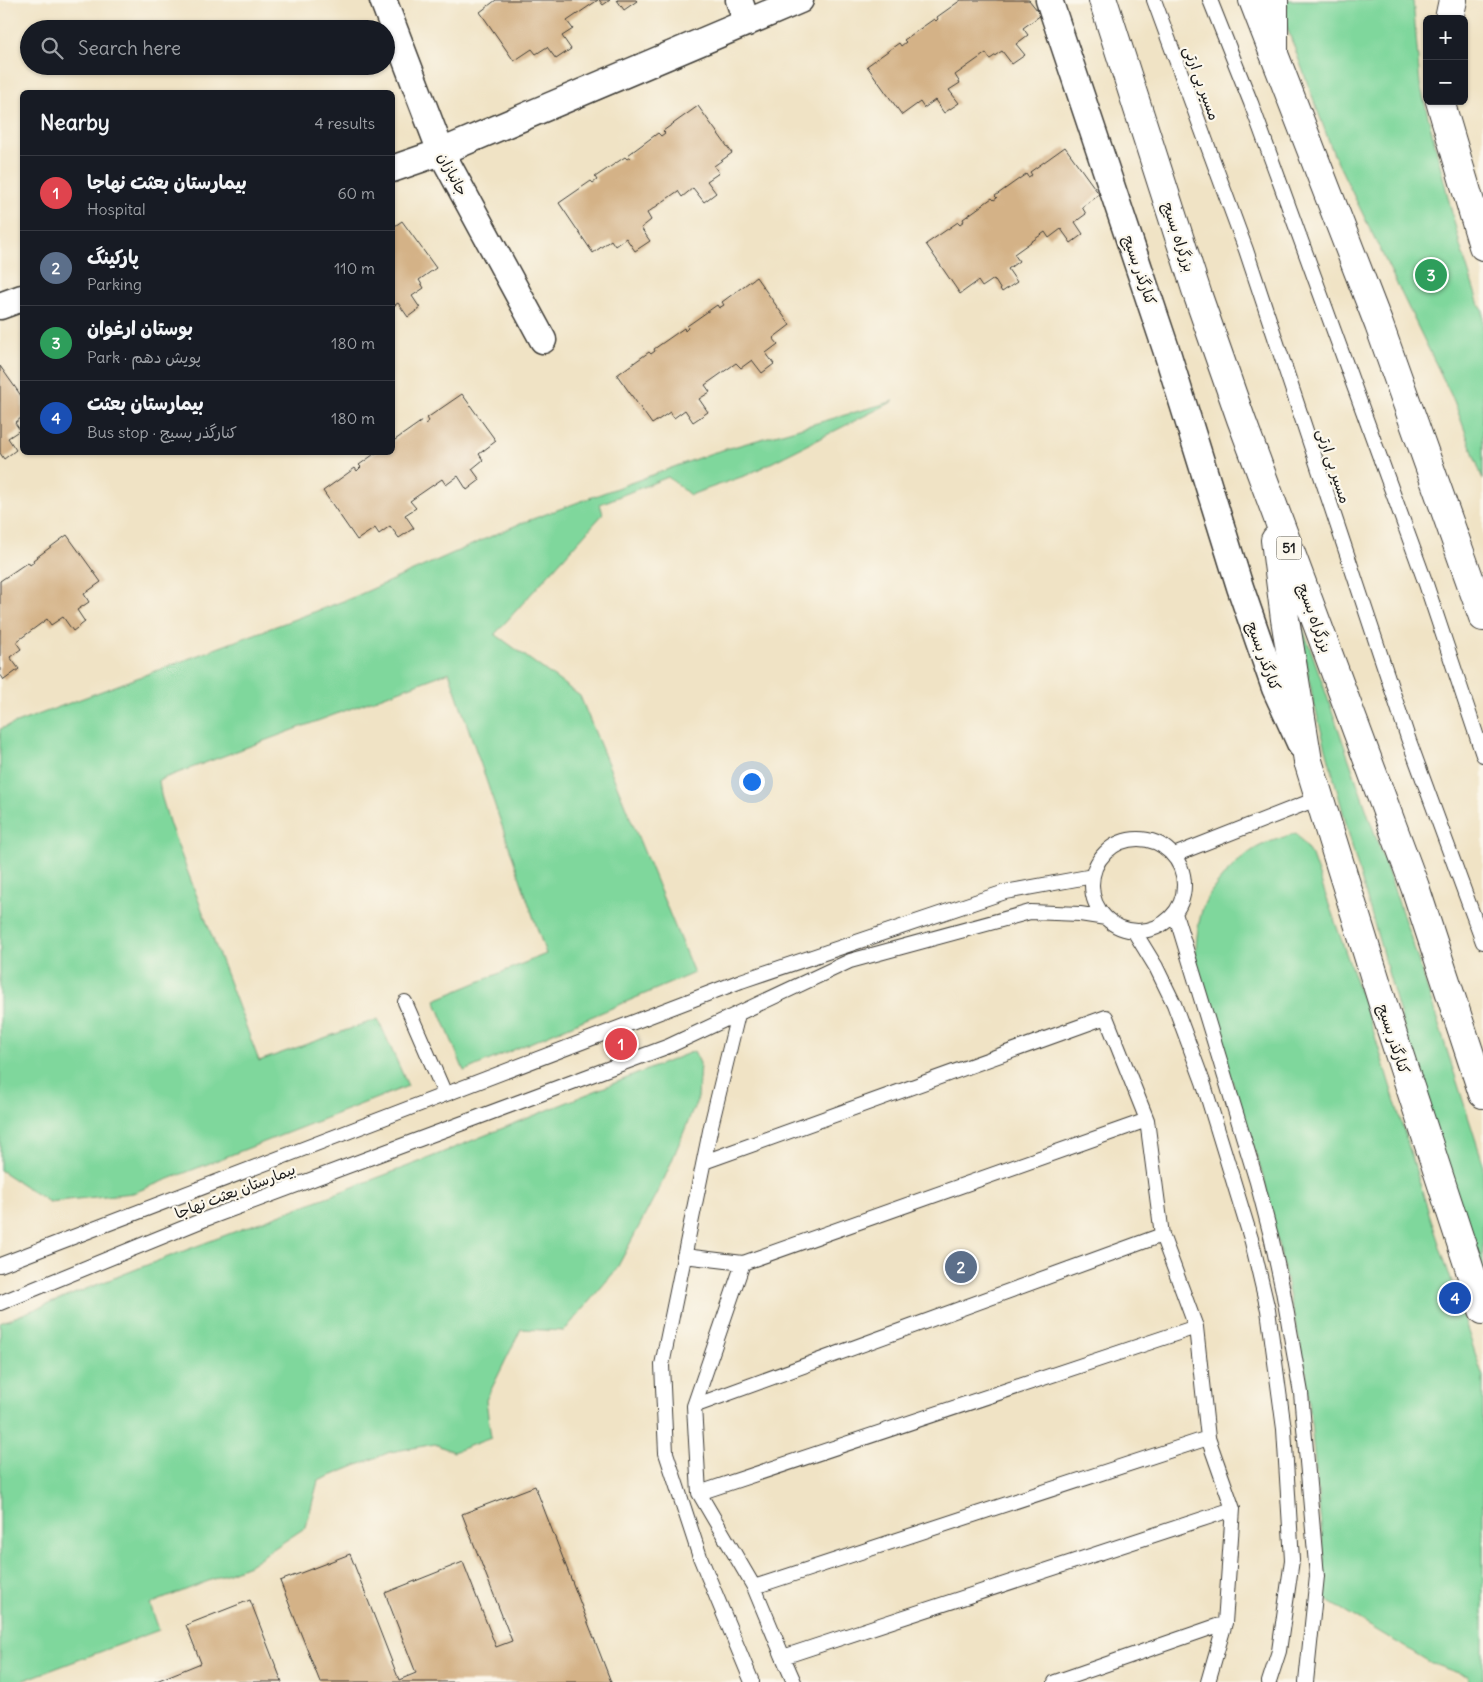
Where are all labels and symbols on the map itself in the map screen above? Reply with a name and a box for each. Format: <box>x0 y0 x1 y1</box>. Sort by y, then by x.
street label: مسیر بی ارتی <box>1179 43 1224 123</box>
street label: جانبازان <box>434 149 472 199</box>
street label: بزرگراه بسیج <box>1158 200 1199 275</box>
street label: کنارگذر بسیج <box>1118 233 1161 308</box>
pin: 3 <box>1415 256 1447 294</box>
street label: مسیر بی ارتی <box>1312 426 1355 506</box>
road number: 51 <box>1276 536 1302 560</box>
street label: بزرگراه بسیج <box>1293 581 1336 656</box>
street label: کنارگذر بسیج <box>1242 619 1285 694</box>
your location <box>739 769 765 795</box>
street label: کنارگذر بسیج <box>1373 1002 1414 1077</box>
pin: 1 <box>605 1025 637 1063</box>
street label: بیمارستان بعثت نهاجا <box>172 1159 298 1223</box>
pin: 2 <box>945 1248 977 1286</box>
pin: 4 <box>1439 1279 1471 1317</box>

